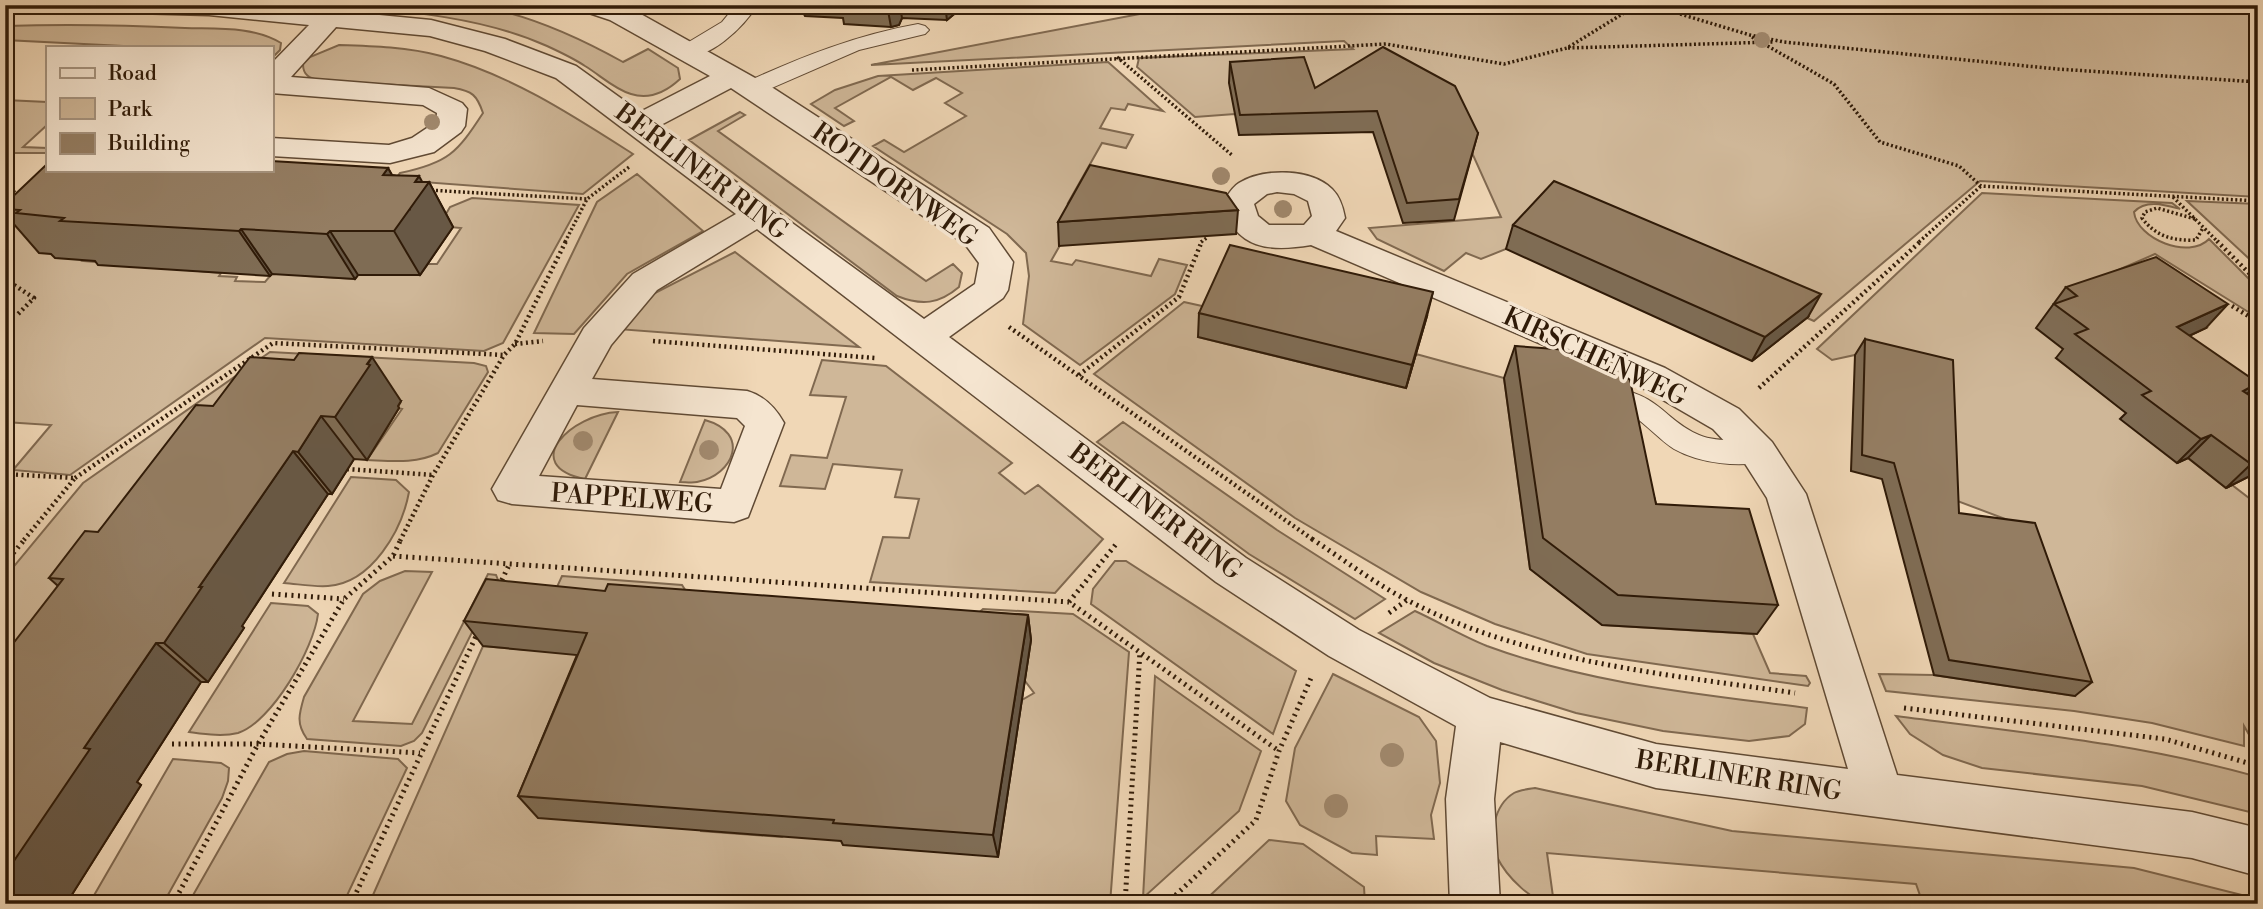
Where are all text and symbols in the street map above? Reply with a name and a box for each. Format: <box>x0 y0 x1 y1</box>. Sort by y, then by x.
legend <box>46 46 273 172</box>
text: Road <box>108 61 157 87</box>
street label: BERLINER RING <box>608 96 794 247</box>
text: Park <box>108 97 153 123</box>
street label: ROTDORNWEG <box>805 116 983 254</box>
text: Building <box>107 131 190 157</box>
street label: KIRSCHENWEG <box>1498 300 1691 413</box>
street label: BERLINER RING <box>1062 436 1248 587</box>
street label: PAPPELWEG <box>550 477 714 521</box>
street label: BERLINER RING <box>1633 744 1844 808</box>

